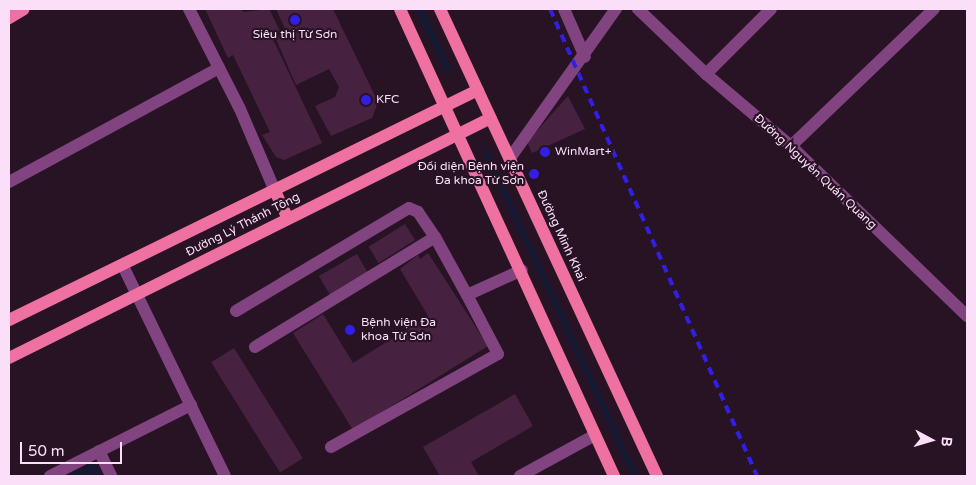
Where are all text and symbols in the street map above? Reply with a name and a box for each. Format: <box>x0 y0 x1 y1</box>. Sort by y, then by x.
marker: Siêu thị Từ Sơn <box>289 14 301 26</box>
place label: Siêu thị Từ Sơn <box>253 28 337 42</box>
place label: KFC <box>376 93 399 107</box>
marker: KFC <box>360 94 372 106</box>
street label: Đường Nguyễn Quán Quang <box>751 111 879 233</box>
place label: WinMart+ <box>555 145 611 159</box>
marker: WinMart+ <box>539 146 551 158</box>
place label: Đối diện Bệnh viện Đa khoa Từ Sơn <box>418 160 524 188</box>
marker: Đối diện Bệnh viện Đa khoa Từ Sơn <box>528 168 540 180</box>
street label: Đường Minh Khai <box>534 188 588 284</box>
street label: Đường Lý Thánh Tông <box>184 190 302 260</box>
place label: Bệnh viện Đa khoa Từ Sơn <box>361 316 436 344</box>
marker: Bệnh viện Đa khoa Từ Sơn <box>343 323 357 337</box>
north arrow <box>906 415 956 465</box>
scale bar <box>22 432 125 464</box>
text: B <box>937 436 955 447</box>
text: 50 m <box>28 442 65 460</box>

